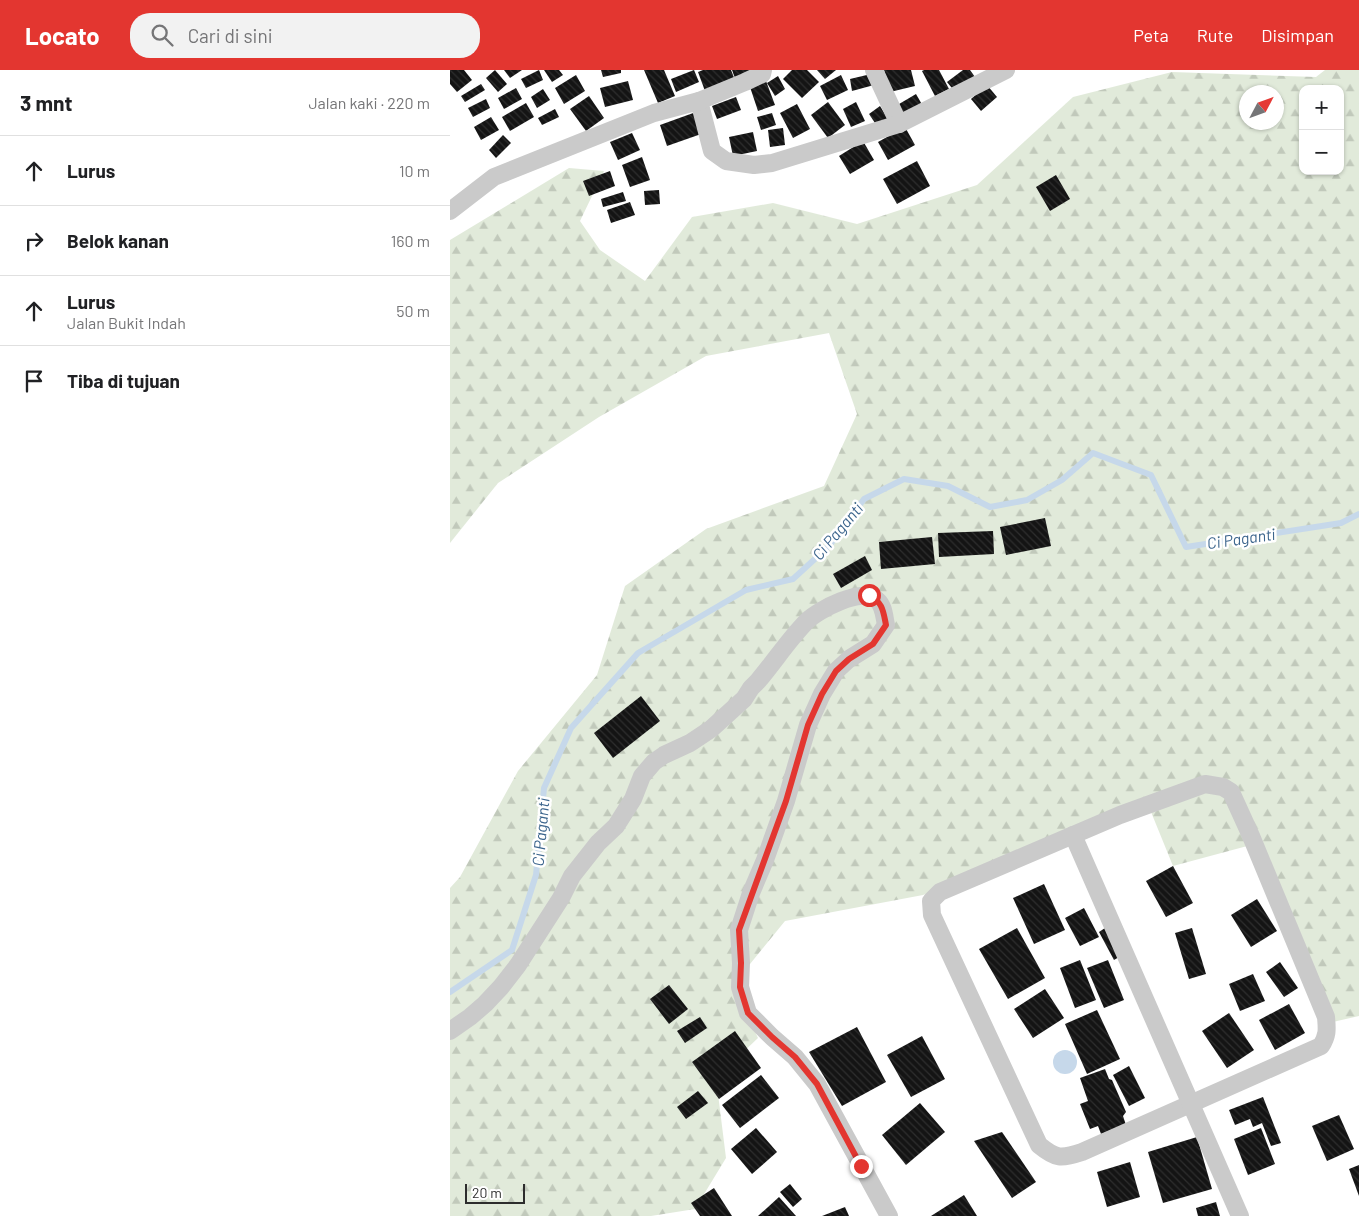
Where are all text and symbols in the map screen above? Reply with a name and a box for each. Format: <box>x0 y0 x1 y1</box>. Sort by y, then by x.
search box <box>130 13 480 58</box>
text: Locato <box>25 21 100 50</box>
icon: search <box>148 21 176 49</box>
text: Cari di sini <box>188 24 272 47</box>
text: Peta <box>1133 24 1169 46</box>
text: Rute <box>1197 24 1233 46</box>
text: Disimpan <box>1261 24 1334 46</box>
north arrow <box>1239 85 1284 130</box>
map controls <box>1299 85 1344 175</box>
button: + <box>1299 85 1344 130</box>
text: 3 mnt <box>20 90 73 115</box>
text: Jalan kaki · 220 m <box>308 93 430 112</box>
button: − <box>1299 130 1344 175</box>
icon: ahead <box>20 157 48 185</box>
text: Lurus <box>67 159 115 182</box>
text: 10 m <box>399 161 430 180</box>
icon: right <box>20 227 48 255</box>
text: Belok kanan <box>67 229 169 252</box>
text: 160 m <box>391 231 430 250</box>
text: Lurus <box>67 290 115 313</box>
icon: ahead <box>20 297 48 325</box>
text: 50 m <box>396 301 430 320</box>
text: Jalan Bukit Indah <box>67 313 186 332</box>
icon: arrive <box>20 367 48 395</box>
text: Tiba di tujuan <box>67 369 180 392</box>
water label: Ci Paganti <box>808 499 866 563</box>
water label: Ci Paganti <box>1206 524 1276 552</box>
route start <box>858 584 881 607</box>
water label: Ci Paganti <box>528 797 552 867</box>
route end <box>850 1155 873 1178</box>
scale bar <box>465 1181 525 1204</box>
text: 20 m <box>472 1184 502 1201</box>

